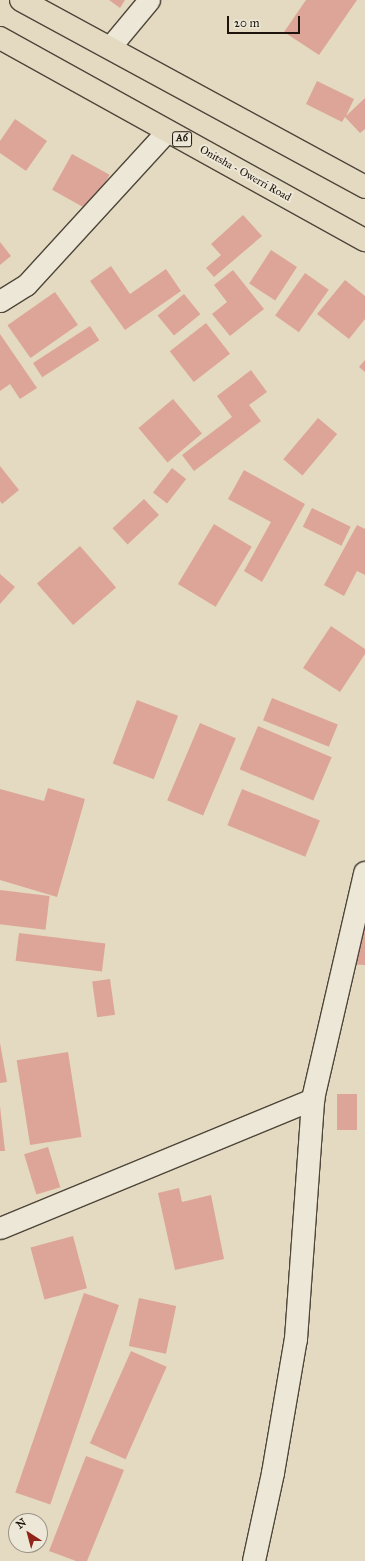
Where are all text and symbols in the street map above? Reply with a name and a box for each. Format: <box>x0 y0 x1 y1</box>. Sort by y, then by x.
scale bar <box>229 8 302 34</box>
text: 20 m <box>234 16 260 30</box>
road number: A6 <box>172 131 192 147</box>
street label: Onitsha - Owerri Road <box>197 143 293 205</box>
north arrow <box>8 1513 48 1553</box>
text: N <box>14 1516 29 1532</box>

